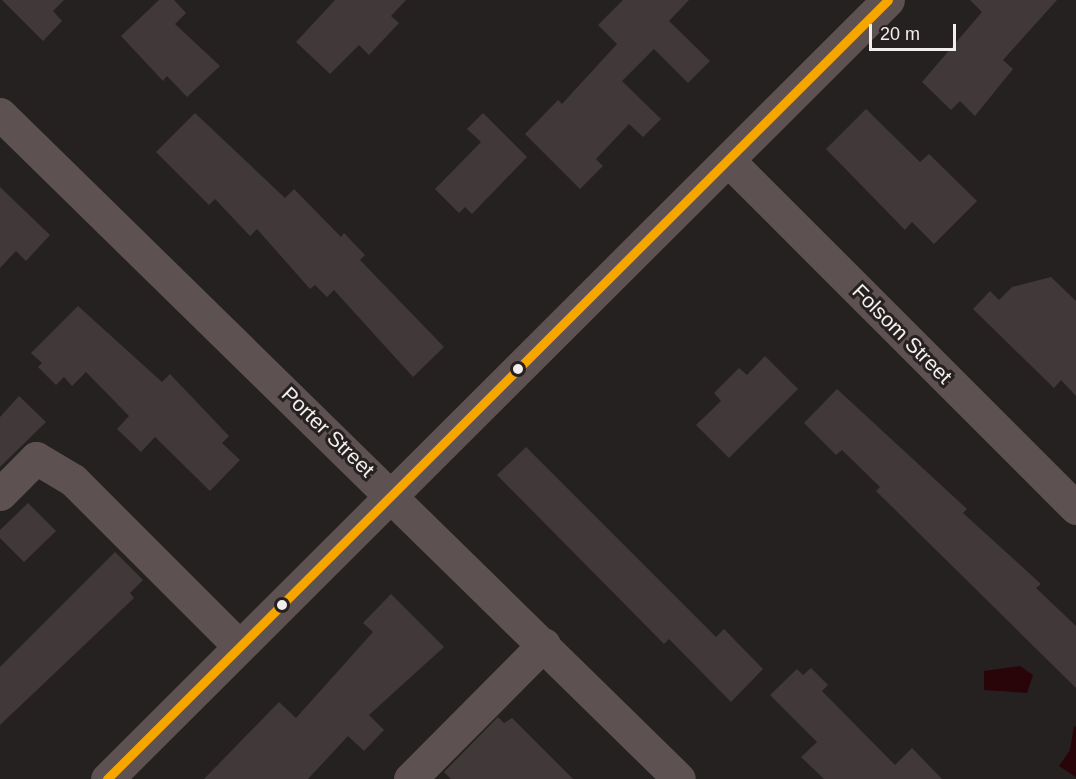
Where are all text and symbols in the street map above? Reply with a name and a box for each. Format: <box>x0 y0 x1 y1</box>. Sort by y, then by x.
scale bar <box>872 12 959 50</box>
text: 20 m <box>880 24 920 44</box>
street label: Folsom Street <box>847 279 957 389</box>
unlabelled marker <box>512 363 524 375</box>
street label: Porter Street <box>276 382 380 482</box>
unlabelled marker <box>276 599 288 611</box>

